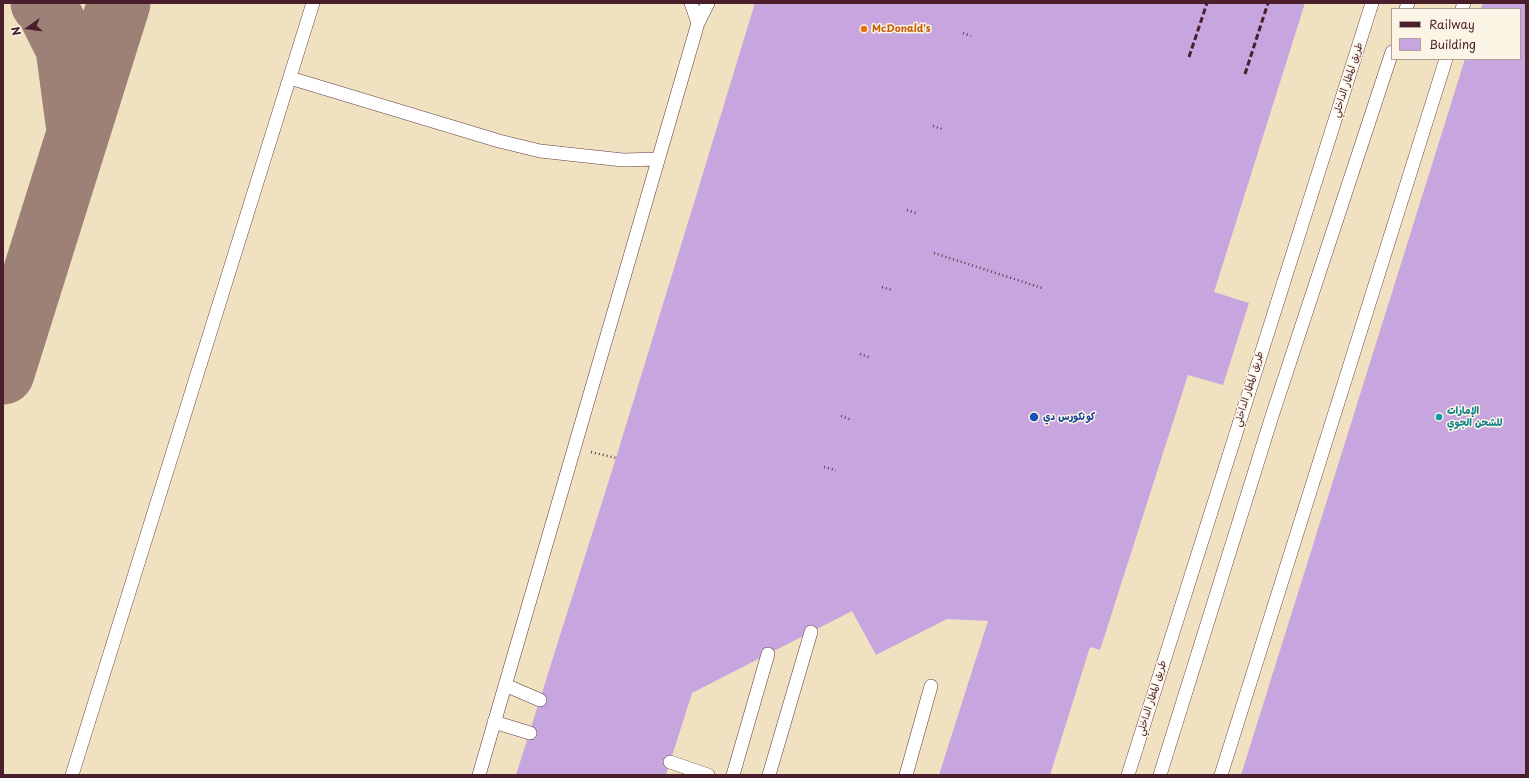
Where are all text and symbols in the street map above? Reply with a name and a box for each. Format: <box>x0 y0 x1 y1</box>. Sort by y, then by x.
north arrow <box>8 8 48 48</box>
legend <box>1391 8 1521 60</box>
text: Railway <box>1429 15 1475 33</box>
place label: McDonald's <box>872 23 930 35</box>
marker: McDonald's <box>859 24 869 34</box>
text: N <box>7 25 25 37</box>
text: Building <box>1429 35 1476 53</box>
street label: طريق المطار الداخلي <box>1330 41 1366 119</box>
street label: طريق المطار الداخلي <box>1232 350 1266 428</box>
place label: الإمارات للشحن الجوي <box>1447 405 1502 428</box>
marker: كونكورس دي <box>1028 411 1040 423</box>
place label: كونكورس دي <box>1043 411 1096 423</box>
marker: الإمارات للشحن الجوي <box>1434 412 1444 422</box>
street label: طريق المطار الداخلي <box>1135 659 1169 737</box>

